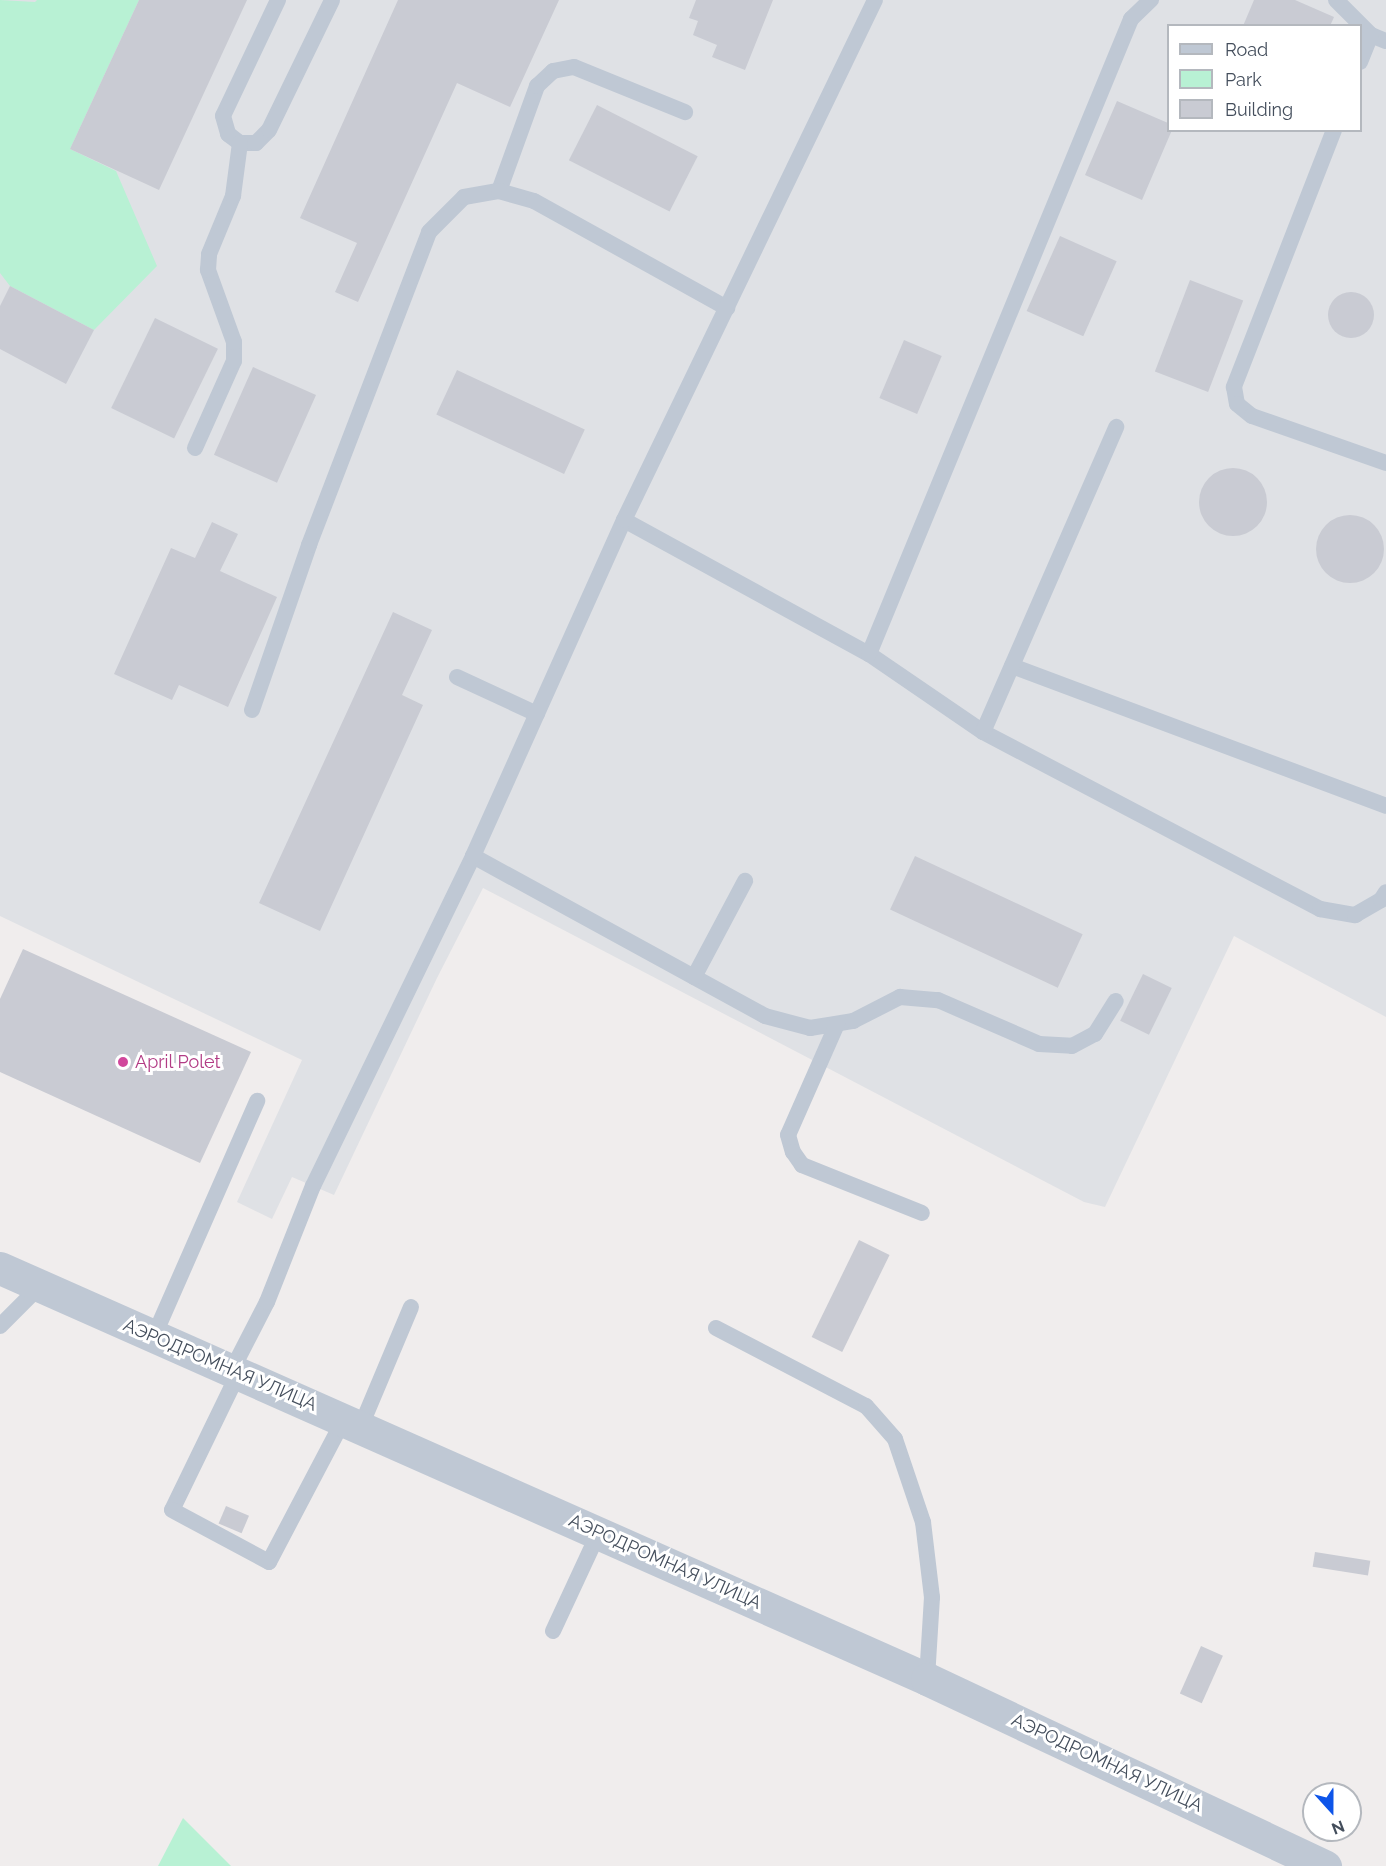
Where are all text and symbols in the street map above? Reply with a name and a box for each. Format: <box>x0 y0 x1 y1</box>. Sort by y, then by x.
legend <box>1167 24 1362 132</box>
text: Road <box>1225 39 1268 60</box>
text: Park <box>1225 69 1262 90</box>
text: Building <box>1225 99 1293 120</box>
place label: April Polet <box>135 1051 221 1073</box>
marker: April Polet <box>116 1055 130 1069</box>
street label: АЭРОДРОМНАЯ УЛИЦА <box>120 1314 320 1416</box>
street label: АЭРОДРОМНАЯ УЛИЦА <box>565 1510 765 1614</box>
street label: АЭРОДРОМНАЯ УЛИЦА <box>1008 1709 1206 1817</box>
north arrow <box>1302 1782 1362 1842</box>
text: N <box>1329 1816 1347 1838</box>

